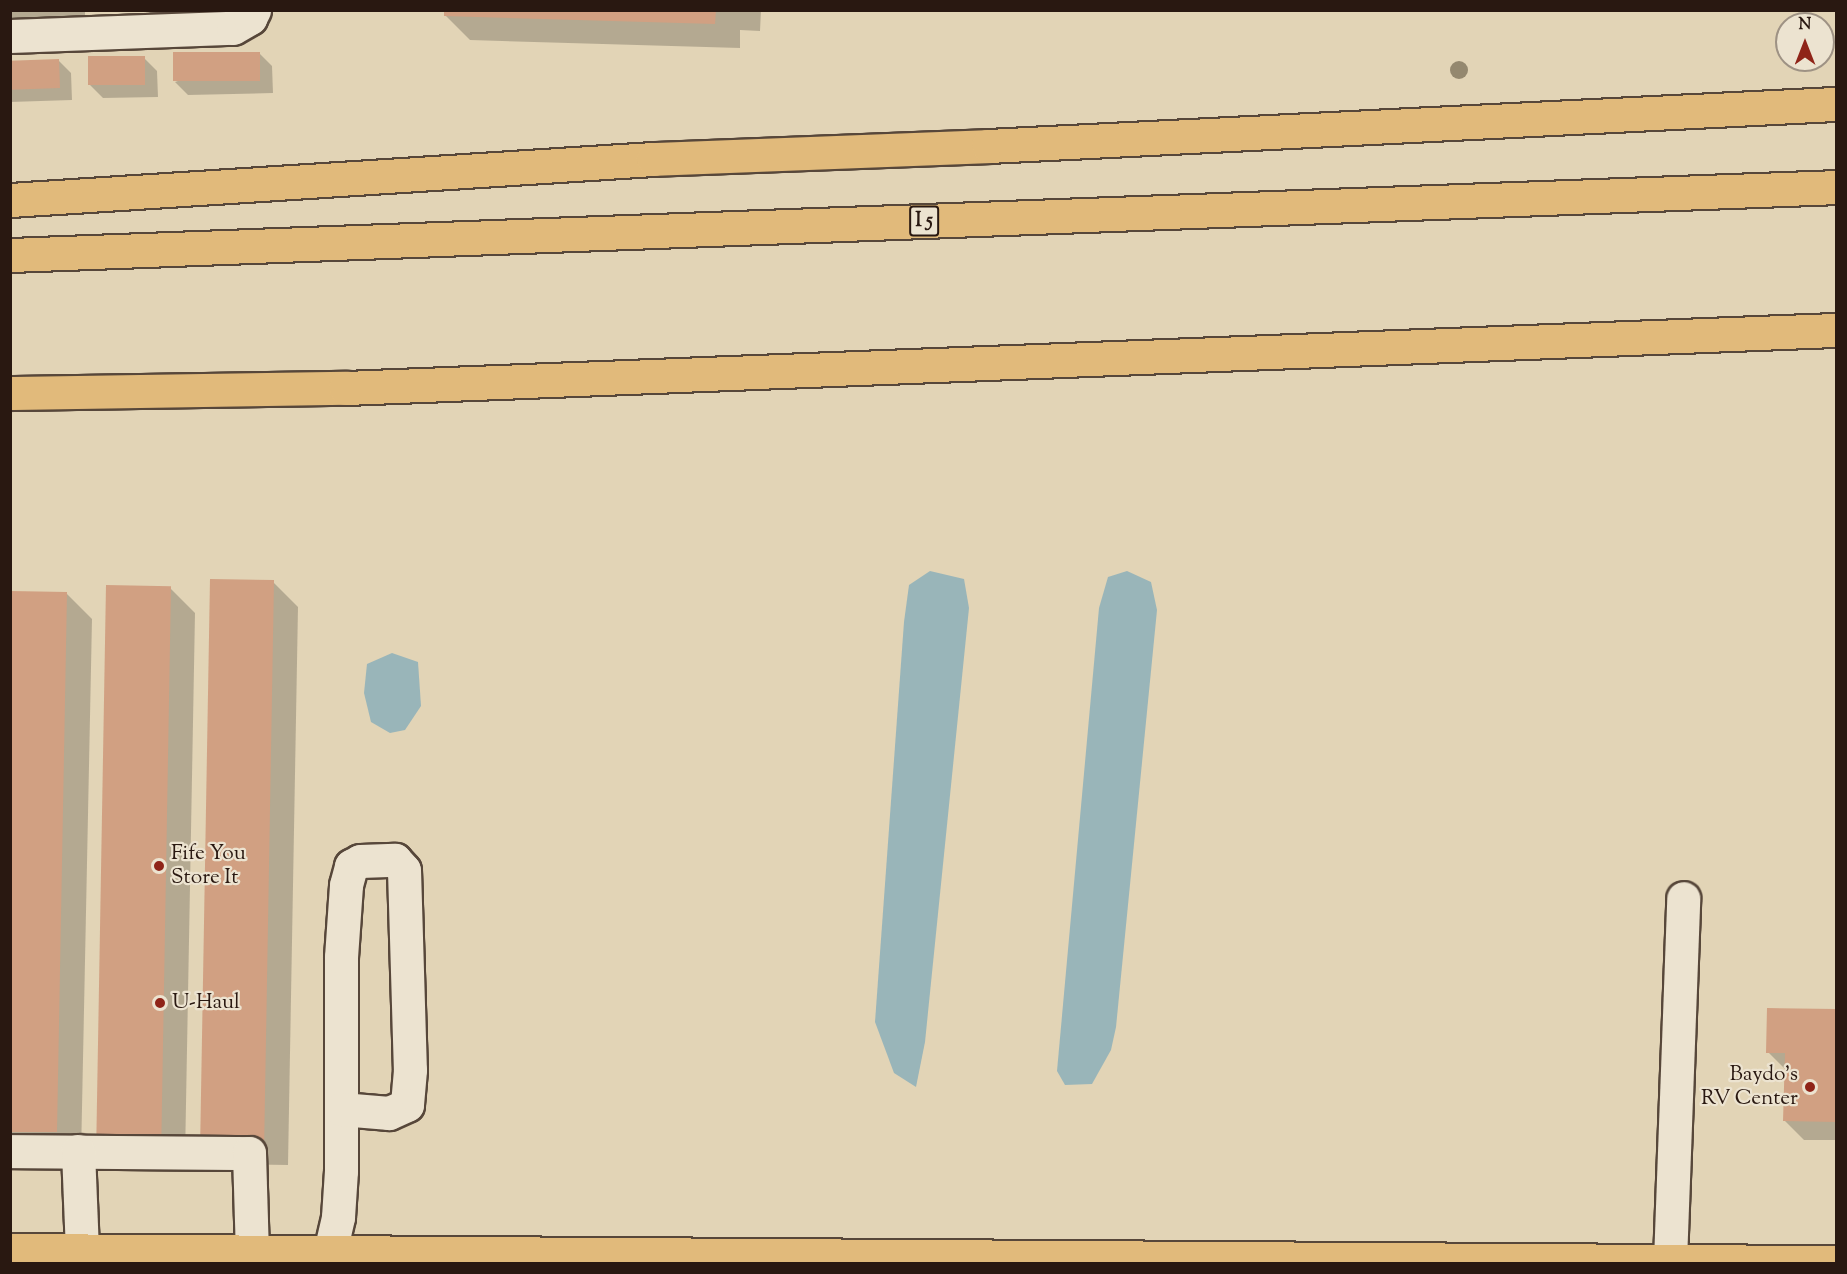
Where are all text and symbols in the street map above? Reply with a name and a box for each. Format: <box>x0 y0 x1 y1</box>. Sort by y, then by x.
north arrow <box>1775 12 1835 72</box>
text: N <box>1799 14 1811 37</box>
road number: I 5 <box>909 204 939 238</box>
place label: Fife You Store It <box>171 841 246 891</box>
marker: Fife You Store It <box>152 859 166 873</box>
place label: U-Haul <box>172 990 240 1016</box>
marker: U-Haul <box>153 996 167 1010</box>
place label: Baydo's RV Center <box>1701 1062 1798 1112</box>
marker: Baydo's RV Center <box>1803 1080 1817 1094</box>

